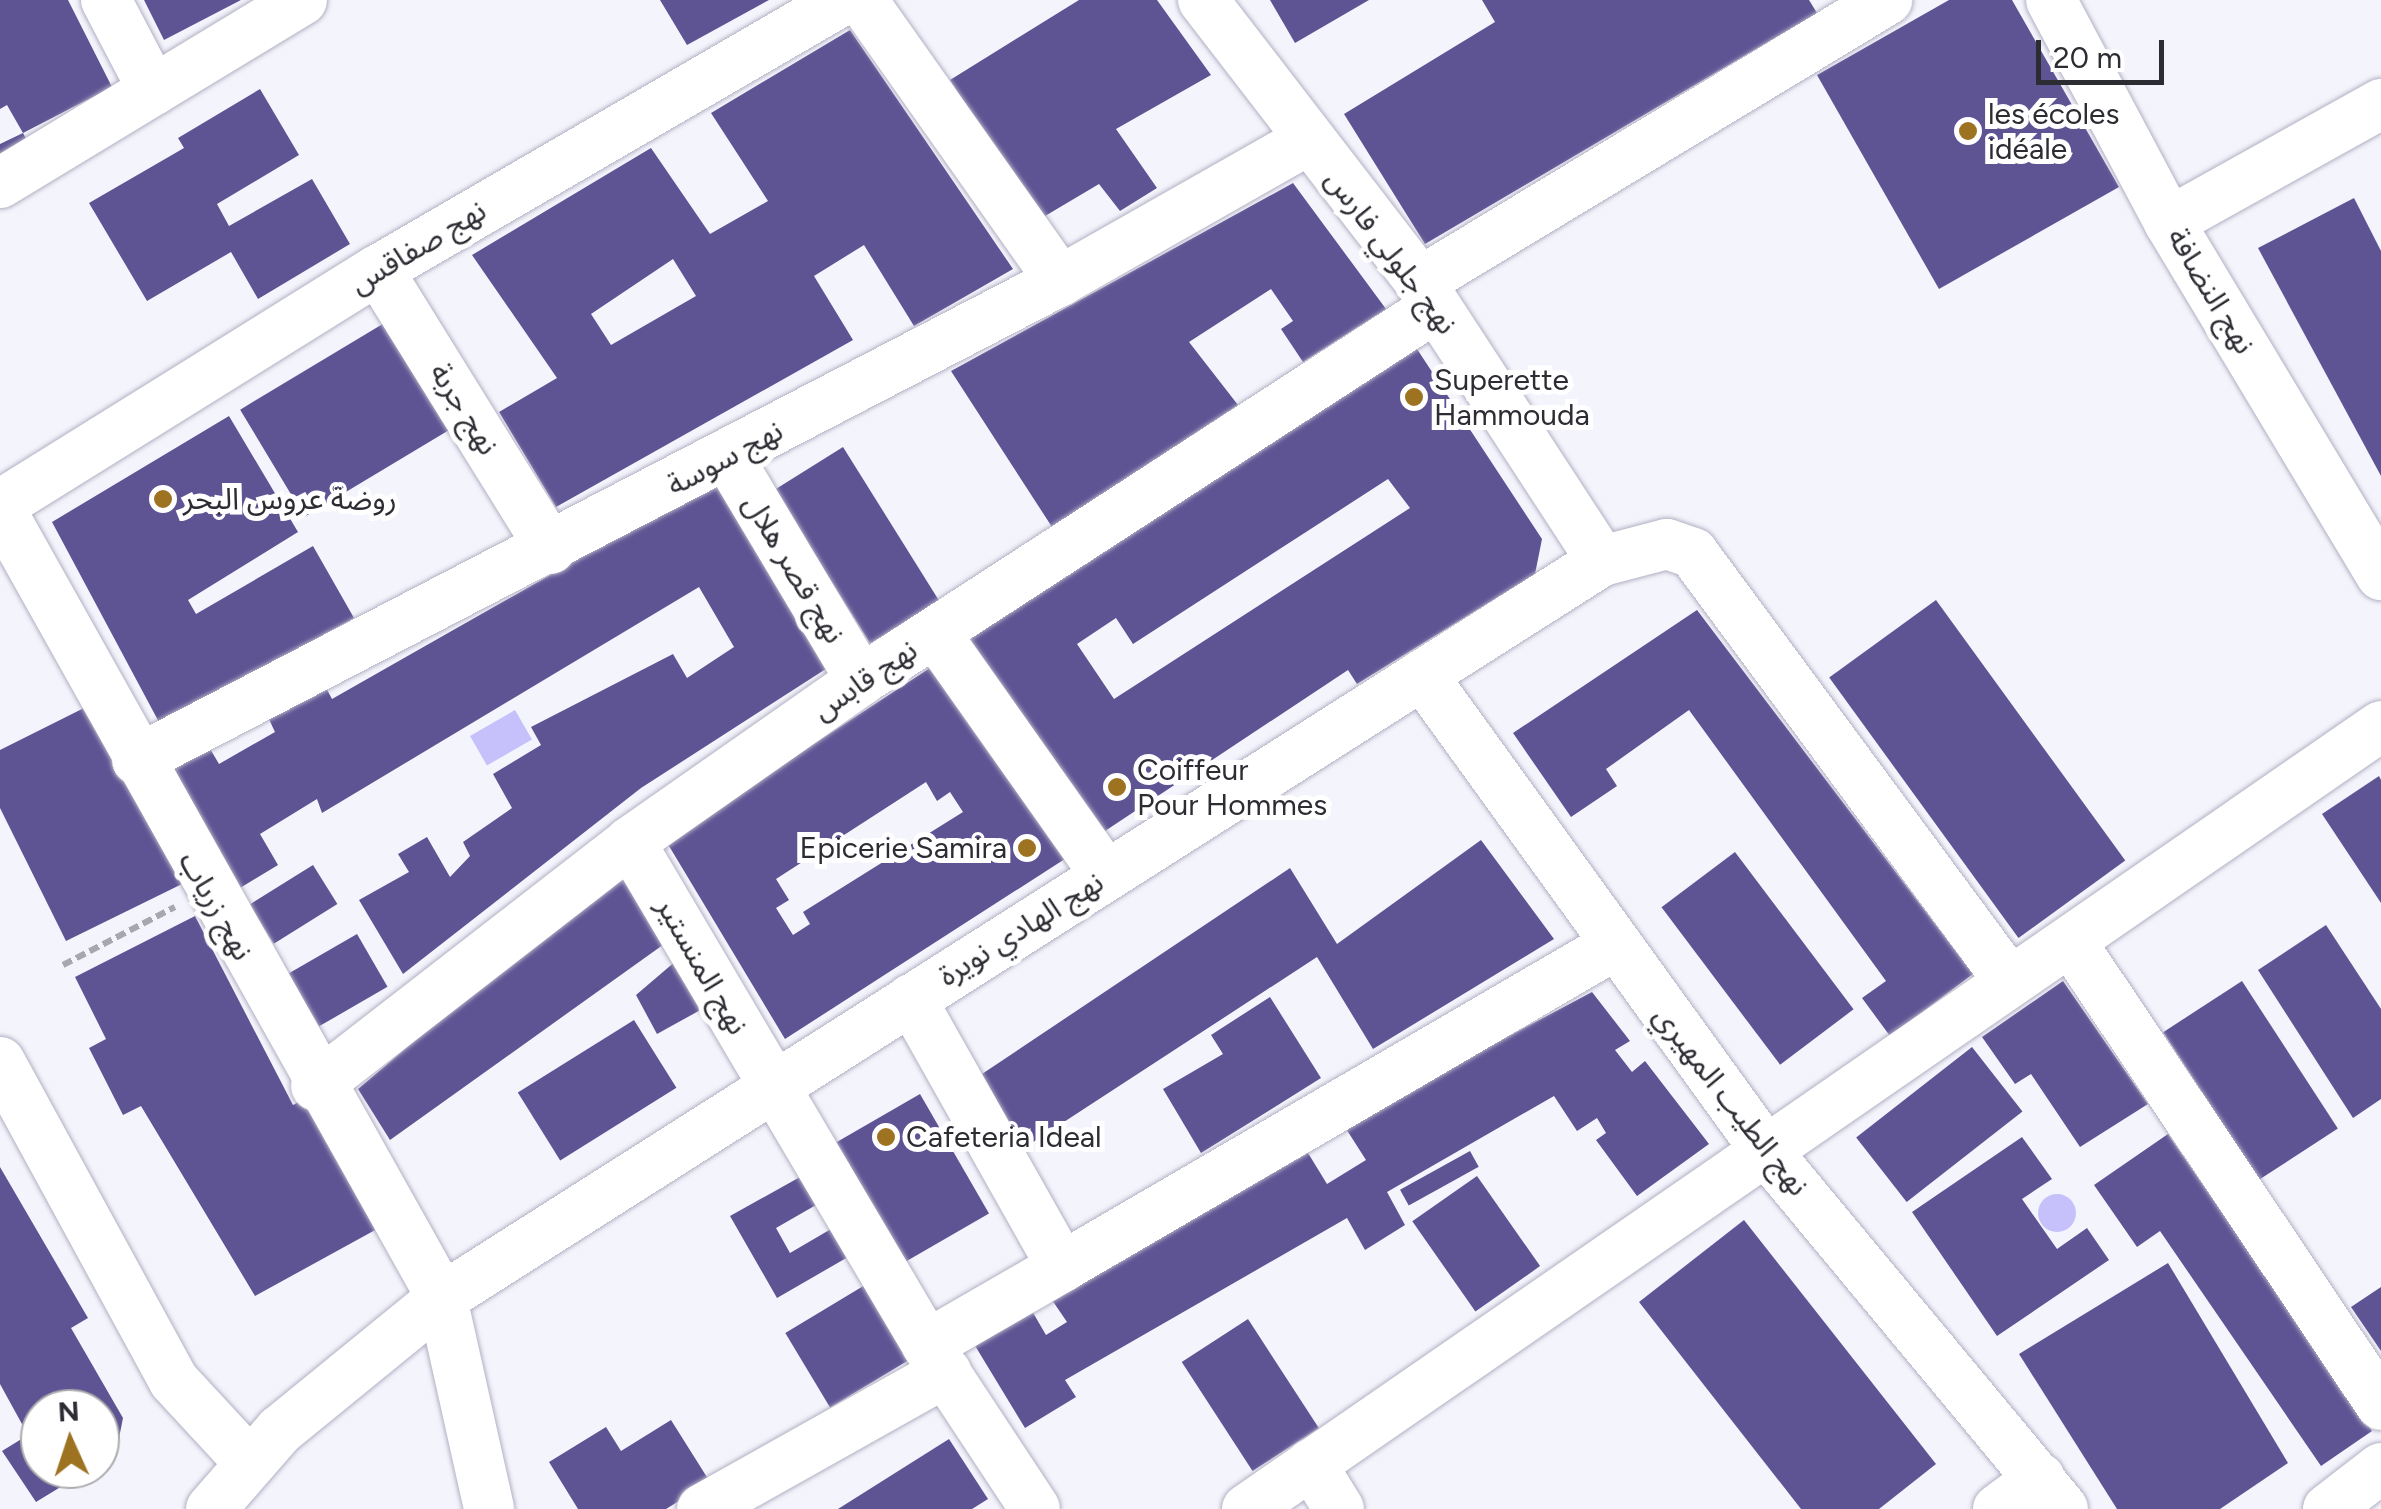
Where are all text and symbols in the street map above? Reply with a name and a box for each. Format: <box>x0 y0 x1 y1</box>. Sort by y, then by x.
scale bar <box>2041 20 2168 82</box>
text: 20 m <box>2053 39 2122 76</box>
place label: les écoles idéale <box>1988 96 2119 166</box>
marker: les écoles idéale <box>1957 120 1979 142</box>
street label: نهج جلولي فارس <box>1317 163 1465 341</box>
street label: نهج صفاقس <box>343 192 493 302</box>
street label: نهج النضافة <box>2159 221 2263 361</box>
street label: نهج جربة <box>422 356 506 462</box>
place label: Superette Hammouda <box>1434 362 1590 432</box>
marker: Superette Hammouda <box>1403 386 1425 408</box>
street label: نهج سوسة <box>661 413 789 503</box>
place label: روضة عروس البحر <box>183 481 397 517</box>
marker: روضة عروس البحر <box>152 488 174 510</box>
street label: نهج قصر هلال <box>735 488 853 650</box>
street label: نهج قابس <box>806 632 924 728</box>
place label: Coiffeur Pour Hommes <box>1137 752 1327 822</box>
marker: Coiffeur Pour Hommes <box>1106 776 1128 798</box>
place label: Epicerie Samira <box>799 830 1007 866</box>
marker: Epicerie Samira <box>1016 837 1038 859</box>
street label: نهج زرياب <box>171 845 261 967</box>
street label: نهج الهادي نويرة <box>932 864 1110 994</box>
street label: نهج المنستير <box>648 891 756 1041</box>
street label: نهج الطيب المهيري <box>1646 999 1816 1203</box>
place label: Cafeteria Ideal <box>906 1119 1102 1155</box>
marker: Cafeteria Ideal <box>875 1126 897 1148</box>
north arrow <box>20 1389 120 1489</box>
text: N <box>57 1393 80 1429</box>

